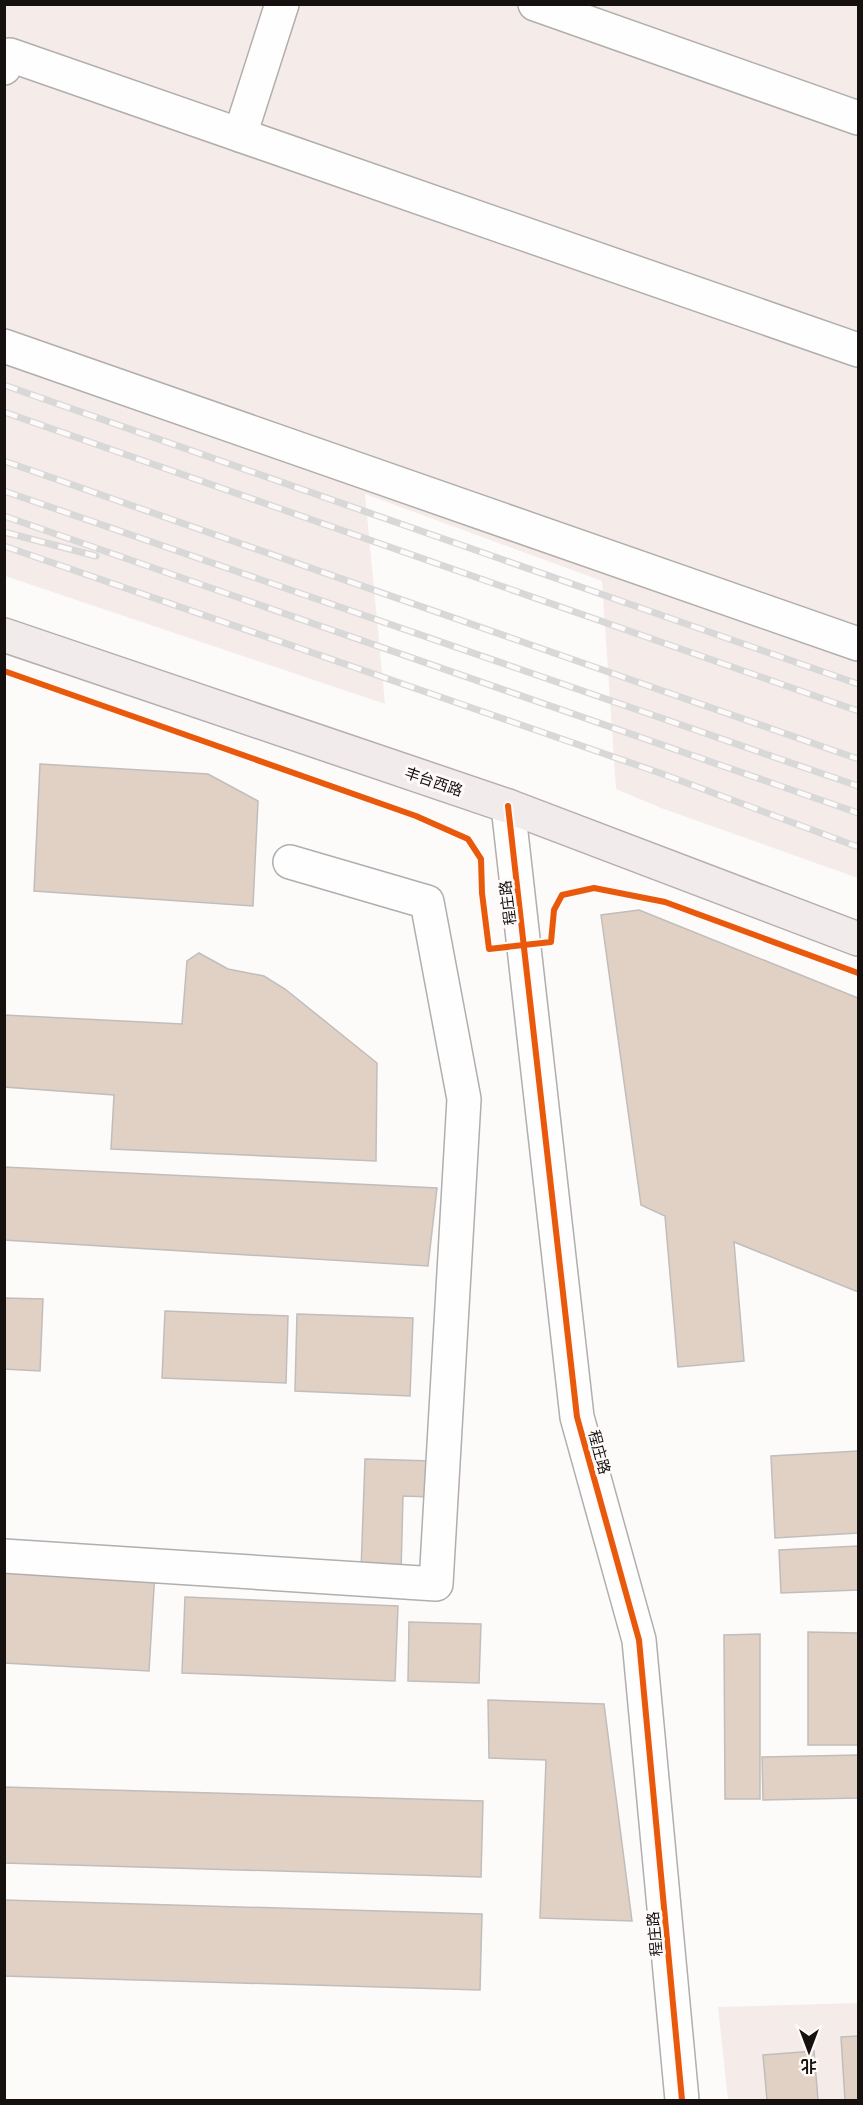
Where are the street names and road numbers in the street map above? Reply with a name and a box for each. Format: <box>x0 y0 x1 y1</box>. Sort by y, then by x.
street label: 丰台西路 <box>402 762 466 800</box>
street label: 程庄路 <box>494 879 520 927</box>
street label: 程庄路 <box>585 1428 615 1476</box>
street label: 程庄路 <box>642 1911 666 1957</box>

